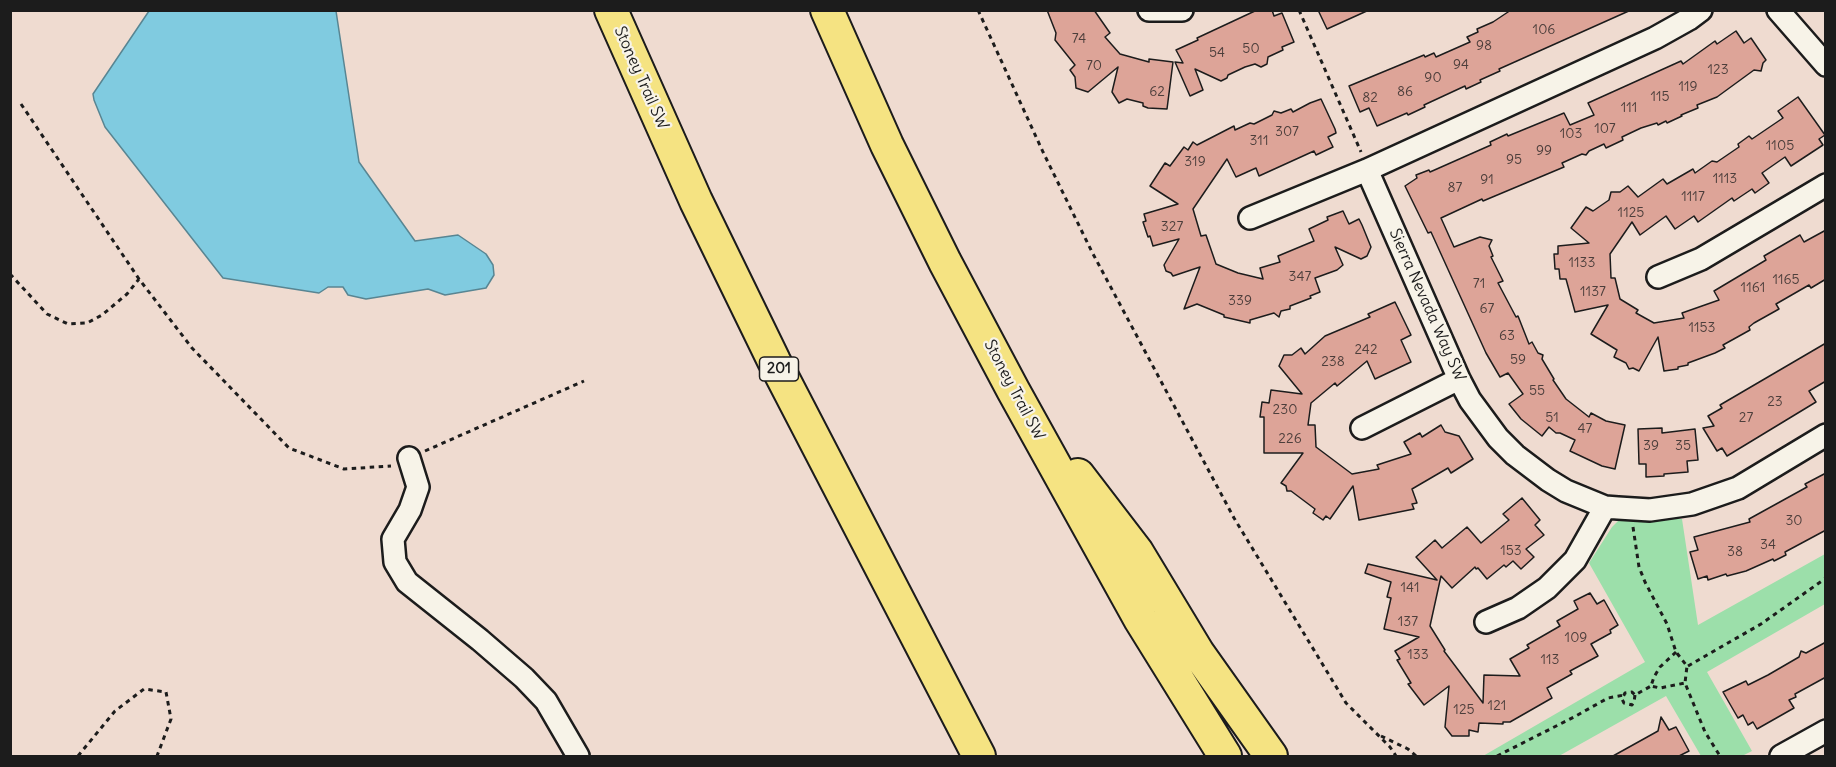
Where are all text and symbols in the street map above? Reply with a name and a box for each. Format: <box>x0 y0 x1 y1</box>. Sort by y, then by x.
house number: 106 <box>1533 22 1555 38</box>
street label: Stoney Trail SW <box>610 23 672 133</box>
house number: 74 <box>1072 31 1086 47</box>
house number: 98 <box>1476 38 1492 54</box>
house number: 50 <box>1242 41 1260 57</box>
house number: 54 <box>1209 45 1225 61</box>
house number: 94 <box>1453 57 1469 73</box>
house number: 70 <box>1086 58 1102 74</box>
house number: 123 <box>1707 62 1729 78</box>
house number: 90 <box>1424 70 1442 86</box>
house number: 119 <box>1678 79 1698 95</box>
house number: 62 <box>1149 84 1165 100</box>
house number: 86 <box>1397 84 1413 100</box>
house number: 115 <box>1650 89 1670 105</box>
house number: 82 <box>1362 90 1378 106</box>
house number: 111 <box>1621 100 1637 116</box>
house number: 107 <box>1594 121 1616 137</box>
house number: 307 <box>1275 124 1299 140</box>
house number: 103 <box>1560 126 1582 142</box>
house number: 311 <box>1250 133 1268 149</box>
house number: 1105 <box>1766 138 1794 154</box>
house number: 99 <box>1536 143 1552 159</box>
house number: 95 <box>1506 152 1522 168</box>
house number: 319 <box>1184 154 1206 170</box>
house number: 1113 <box>1713 171 1737 187</box>
house number: 91 <box>1480 172 1494 188</box>
house number: 87 <box>1448 180 1462 196</box>
house number: 1117 <box>1681 189 1705 205</box>
house number: 1125 <box>1618 205 1644 221</box>
house number: 327 <box>1161 219 1183 235</box>
street label: Sierra Nevada Way SW <box>1385 226 1469 384</box>
house number: 1133 <box>1568 255 1596 271</box>
house number: 347 <box>1289 269 1311 285</box>
house number: 1165 <box>1772 272 1800 288</box>
house number: 71 <box>1473 276 1485 292</box>
house number: 1161 <box>1741 280 1765 296</box>
house number: 1137 <box>1580 284 1606 300</box>
house number: 339 <box>1228 293 1252 309</box>
house number: 67 <box>1480 301 1494 317</box>
house number: 1153 <box>1688 320 1716 336</box>
house number: 63 <box>1499 328 1515 344</box>
street label: Stoney Trail SW <box>979 337 1049 443</box>
house number: 242 <box>1354 342 1378 358</box>
house number: 59 <box>1510 352 1526 368</box>
house number: 238 <box>1321 354 1345 370</box>
road number: 201 <box>760 357 798 381</box>
house number: 55 <box>1529 383 1545 399</box>
house number: 23 <box>1767 394 1783 410</box>
house number: 230 <box>1273 402 1297 418</box>
house number: 51 <box>1545 410 1559 426</box>
house number: 27 <box>1739 410 1753 426</box>
house number: 47 <box>1578 421 1592 437</box>
house number: 226 <box>1278 431 1302 447</box>
house number: 39 <box>1643 438 1659 454</box>
house number: 35 <box>1675 438 1691 454</box>
house number: 30 <box>1785 513 1803 529</box>
house number: 34 <box>1760 537 1776 553</box>
house number: 153 <box>1500 543 1522 559</box>
house number: 38 <box>1727 544 1743 560</box>
house number: 141 <box>1400 580 1420 596</box>
house number: 137 <box>1398 614 1418 630</box>
house number: 109 <box>1565 630 1587 646</box>
house number: 133 <box>1407 647 1429 663</box>
house number: 113 <box>1540 652 1560 668</box>
house number: 121 <box>1488 698 1506 714</box>
house number: 125 <box>1453 702 1475 718</box>

